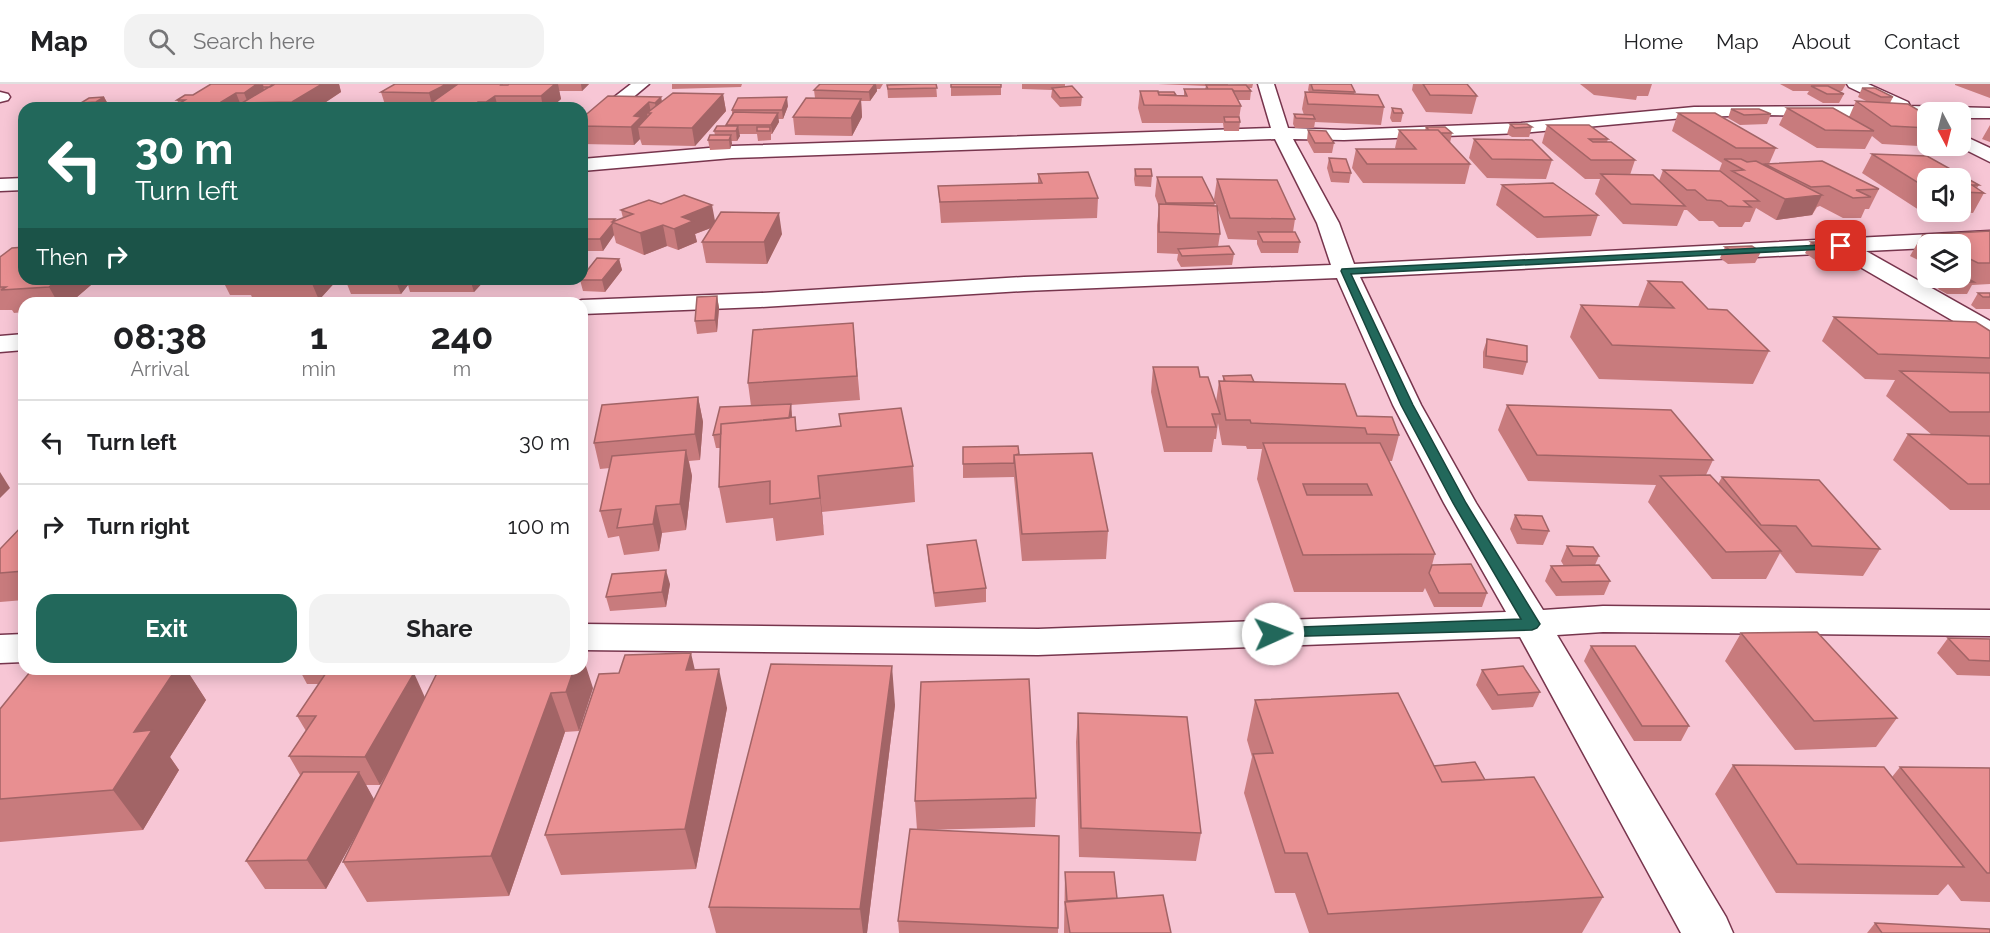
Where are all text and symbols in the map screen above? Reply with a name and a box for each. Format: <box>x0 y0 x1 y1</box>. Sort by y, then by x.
search box <box>124 14 544 68</box>
text: Map <box>30 25 88 58</box>
icon: search <box>145 25 178 58</box>
text: Search here <box>193 28 315 54</box>
text: Home <box>1624 29 1683 54</box>
text: Map <box>1716 29 1759 54</box>
text: About <box>1792 29 1851 54</box>
text: Contact <box>1884 29 1960 54</box>
north arrow <box>1917 102 1971 156</box>
map controls <box>1917 102 1971 288</box>
text: 30 m <box>135 125 233 174</box>
icon: left <box>36 126 114 204</box>
button: sound <box>1917 168 1971 222</box>
text: Turn left <box>135 175 238 206</box>
pin <box>1815 220 1866 271</box>
icon: arrive <box>1824 229 1857 262</box>
button: layers <box>1917 234 1971 288</box>
icon: right <box>100 240 133 273</box>
text: Then <box>36 244 88 270</box>
text: 08:38 <box>113 315 207 357</box>
text: 1 <box>310 315 328 357</box>
text: 240 <box>430 315 493 357</box>
text: Arrival <box>130 357 189 381</box>
text: min <box>302 357 336 381</box>
text: m <box>453 357 471 381</box>
icon: left <box>36 426 69 459</box>
text: Turn left <box>87 429 177 455</box>
text: 30 m <box>519 429 570 455</box>
icon: right <box>36 510 69 543</box>
text: Turn right <box>87 513 190 539</box>
text: 100 m <box>508 513 570 539</box>
button: Exit <box>36 594 297 663</box>
button: Share <box>309 594 570 663</box>
position arrow <box>1241 602 1305 666</box>

